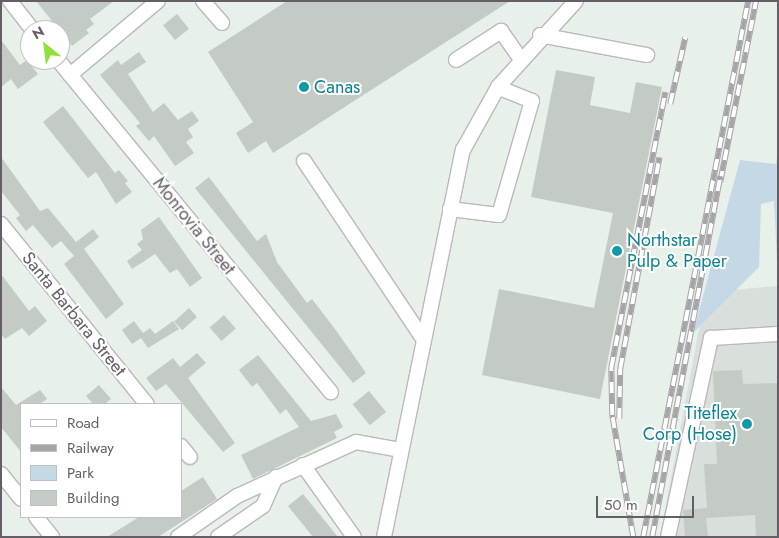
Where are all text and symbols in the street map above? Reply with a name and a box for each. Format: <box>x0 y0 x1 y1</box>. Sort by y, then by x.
north arrow <box>20 20 70 70</box>
text: N <box>28 21 48 44</box>
place label: Canas <box>314 76 360 98</box>
marker: Canas <box>298 81 310 93</box>
street label: Monrovia Street <box>148 173 240 279</box>
place label: Northstar Pulp & Paper <box>627 230 727 272</box>
marker: Northstar Pulp & Paper <box>611 245 623 257</box>
street label: Santa Barbara Street <box>17 248 131 380</box>
legend <box>20 403 182 518</box>
place label: Titeflex Corp (Hose) <box>643 403 737 446</box>
text: Road <box>67 412 99 434</box>
marker: Titeflex Corp (Hose) <box>741 418 753 430</box>
text: Railway <box>67 437 114 459</box>
text: Park <box>67 462 94 484</box>
scale bar <box>599 486 696 518</box>
text: Building <box>67 487 119 509</box>
text: 50 m <box>604 494 638 516</box>

